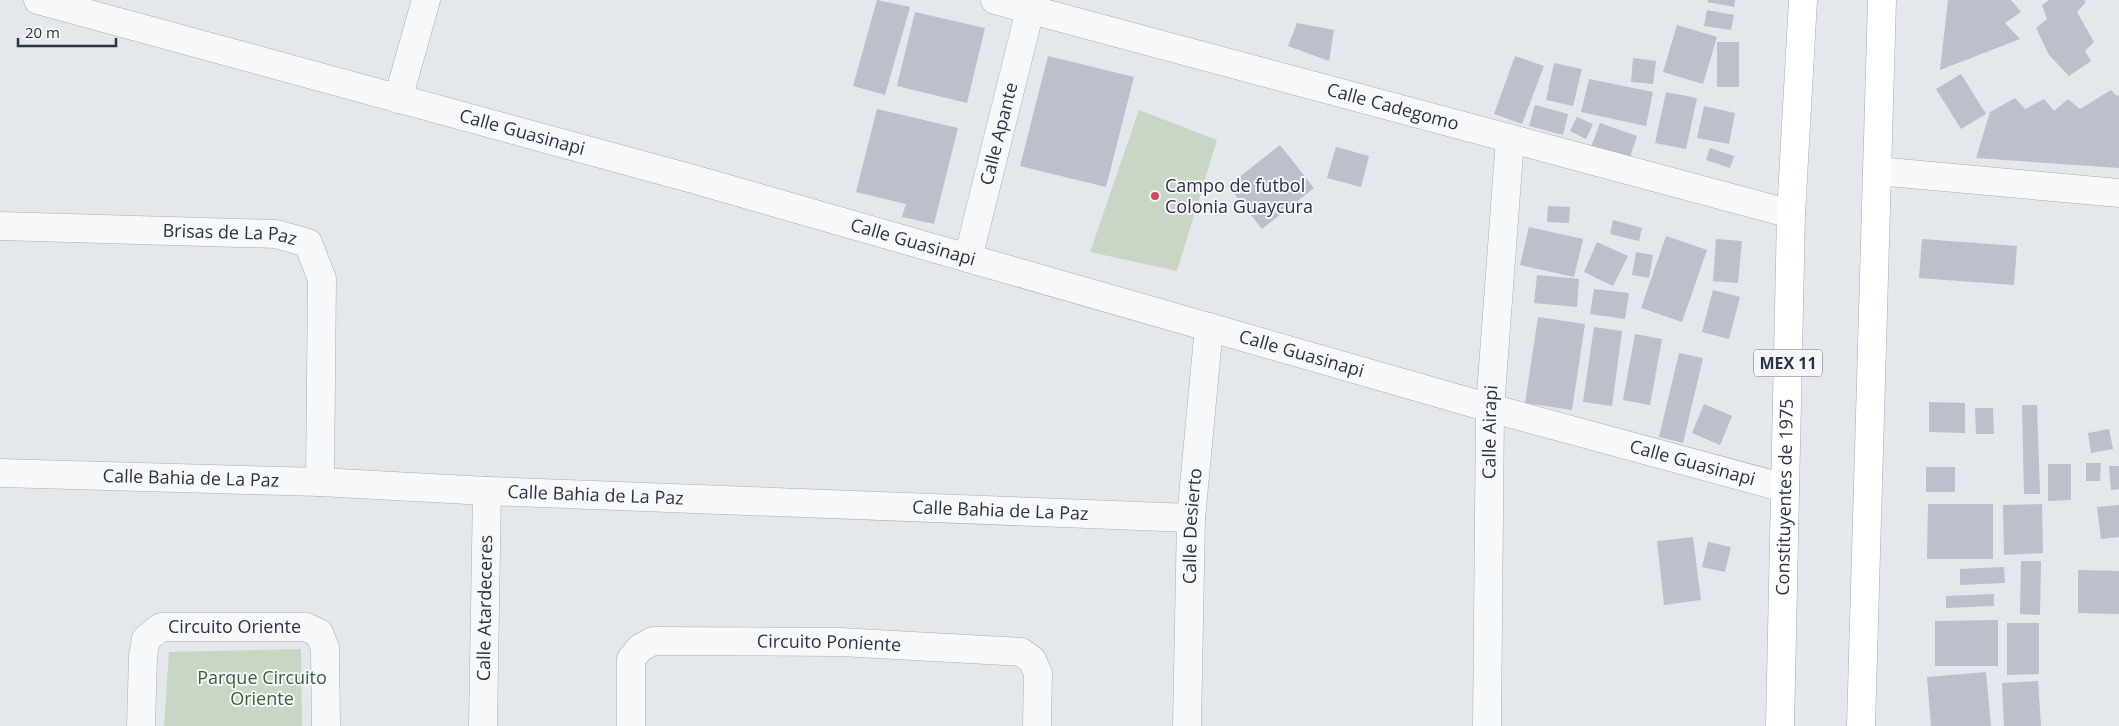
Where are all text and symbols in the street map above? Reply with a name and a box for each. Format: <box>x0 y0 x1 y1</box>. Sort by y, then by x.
scale bar <box>18 15 115 47</box>
text: 20 m <box>25 22 60 42</box>
street label: Calle Cadegomo <box>1324 77 1462 135</box>
street label: Calle Apante <box>974 80 1022 188</box>
street label: Calle Guasinapi <box>457 103 588 160</box>
place label: Campo de futbol Colonia Guaycura <box>1165 173 1313 218</box>
marker: Campo de futbol Colonia Guaycura <box>1149 190 1161 202</box>
street label: Calle Guasinapi <box>848 212 979 271</box>
street label: Brisas de La Paz <box>162 218 300 250</box>
street label: Calle Guasinapi <box>1236 323 1367 382</box>
road number: MEX 11 <box>1754 349 1822 376</box>
street label: Calle Airapi <box>1476 384 1503 479</box>
street label: Constituyentes de 1975 <box>1770 398 1798 596</box>
street label: Calle Guasinapi <box>1627 433 1758 490</box>
street label: Calle Bahia de La Paz <box>102 463 279 492</box>
street label: Calle Desierto <box>1177 467 1207 584</box>
street label: Calle Bahia de La Paz <box>507 479 684 510</box>
street label: Calle Bahia de La Paz <box>912 494 1089 525</box>
street label: Calle Atardeceres <box>471 535 497 681</box>
street label: Circuito Oriente <box>168 614 301 638</box>
street label: Circuito Poniente <box>757 629 902 656</box>
park label: Parque Circuito Oriente <box>197 665 327 710</box>

